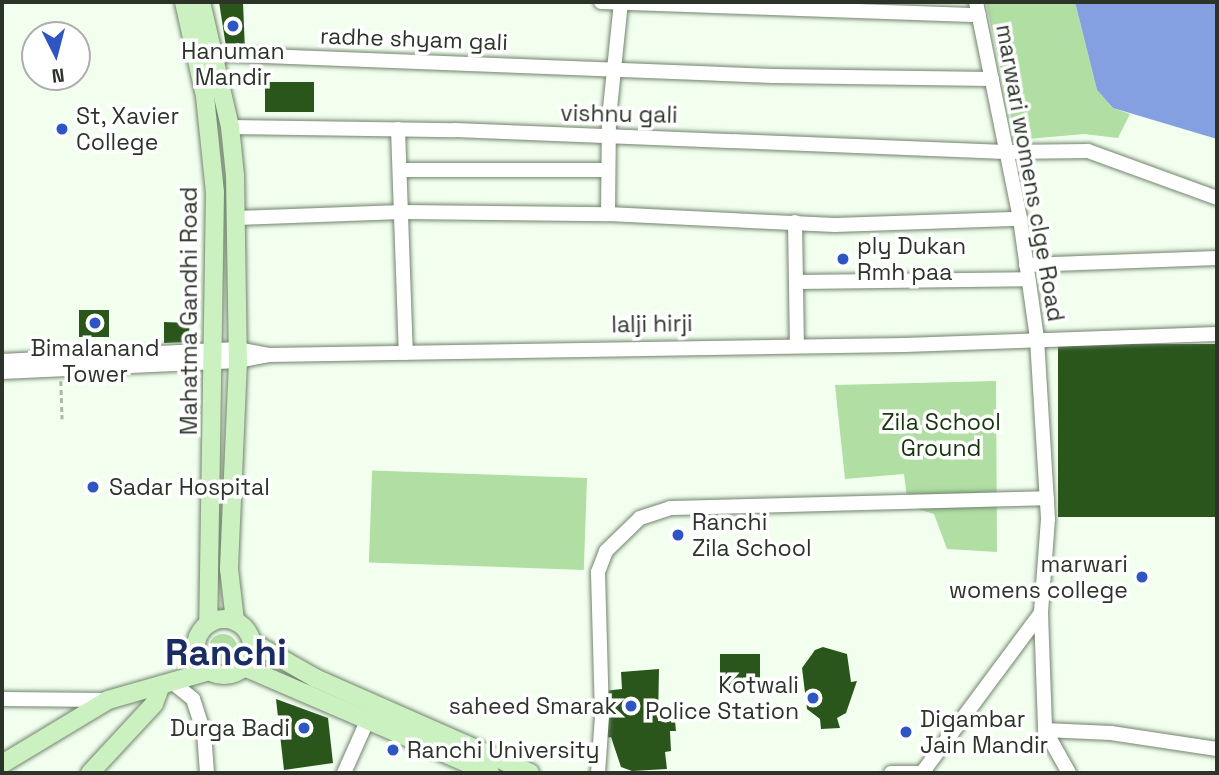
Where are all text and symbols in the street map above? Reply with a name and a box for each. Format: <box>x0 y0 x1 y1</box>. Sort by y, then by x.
marker: Hanuman Mandir <box>225 18 241 34</box>
north arrow <box>21 21 91 91</box>
street label: radhe shyam gali <box>320 22 508 56</box>
street label: marwari womens clge Road <box>990 22 1070 324</box>
place label: Hanuman Mandir <box>181 37 285 91</box>
text: N <box>50 62 66 88</box>
street label: vishnu gali <box>560 99 678 129</box>
place label: St, Xavier College <box>76 102 180 156</box>
marker: St, Xavier College <box>54 121 70 137</box>
street label: Mahatma Gandhi Road <box>175 187 203 435</box>
place label: ply Dukan Rmh paa <box>857 232 966 286</box>
marker: ply Dukan Rmh paa <box>835 251 851 267</box>
street label: lalji hirji <box>611 309 693 339</box>
marker: Bimalanand Tower <box>87 315 103 331</box>
place label: Bimalanand Tower <box>31 334 159 388</box>
park label: Zila School Ground <box>881 408 1001 462</box>
place label: Sadar Hospital <box>109 473 270 501</box>
marker: Sadar Hospital <box>83 477 103 497</box>
place label: Ranchi Zila School <box>692 508 812 562</box>
marker: Ranchi Zila School <box>670 527 686 543</box>
place label: marwari womens college <box>949 550 1128 604</box>
marker: marwari womens college <box>1134 569 1150 585</box>
district label: Ranchi <box>165 631 287 675</box>
place label: Kotwali Police Station <box>645 671 799 725</box>
marker: Kotwali Police Station <box>805 690 821 706</box>
place label: saheed Smarak <box>449 692 617 720</box>
marker: saheed Smarak <box>623 698 639 714</box>
place label: Digambar Jain Mandir <box>920 705 1048 759</box>
place label: Durga Badi <box>170 714 290 742</box>
marker: Durga Badi <box>296 720 312 736</box>
marker: Digambar Jain Mandir <box>898 724 914 740</box>
place label: Ranchi University <box>407 736 600 764</box>
marker: Ranchi University <box>385 742 401 758</box>

